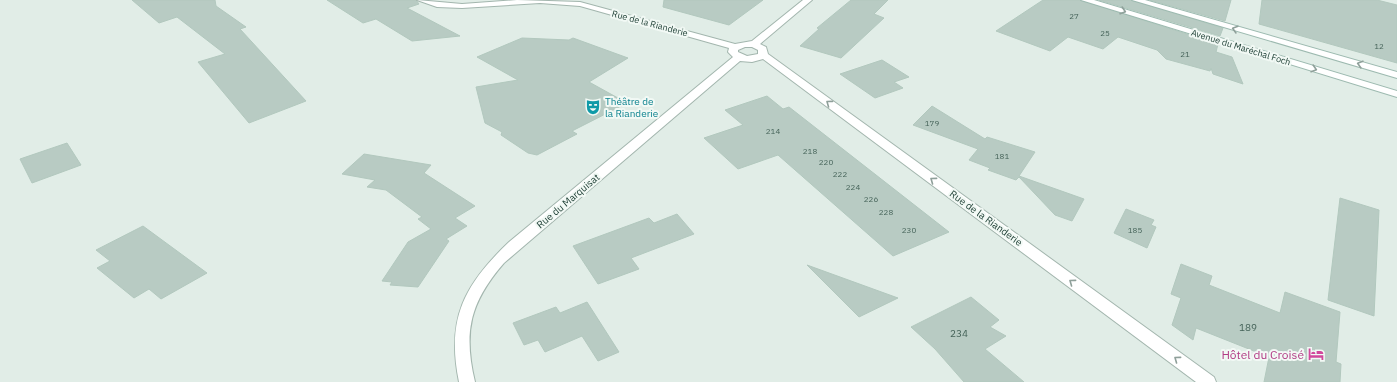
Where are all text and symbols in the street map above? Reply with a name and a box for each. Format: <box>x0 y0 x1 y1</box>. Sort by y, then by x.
one-way arrow <box>1119 6 1126 15</box>
street label: Rue de la Rianderie <box>611 8 689 38</box>
house number: 27 <box>1069 11 1079 21</box>
one-way arrow <box>1231 25 1238 33</box>
street label: Avenue du Maréchal Foch <box>1190 27 1292 67</box>
house number: 25 <box>1100 28 1110 38</box>
house number: 12 <box>1374 41 1384 51</box>
house number: 21 <box>1180 49 1190 59</box>
one-way arrow <box>1356 61 1363 69</box>
one-way arrow <box>1311 64 1318 73</box>
place label: Théâtre de la Rianderie <box>605 95 659 120</box>
theatre icon: Théâtre de la Rianderie <box>584 98 602 116</box>
one-way arrow <box>826 100 833 107</box>
house number: 179 <box>925 118 939 128</box>
house number: 214 <box>766 126 780 136</box>
house number: 218 <box>803 146 817 156</box>
house number: 181 <box>995 151 1009 161</box>
house number: 220 <box>819 157 833 167</box>
house number: 222 <box>833 169 847 179</box>
street label: Rue du Marquisat <box>534 170 603 231</box>
one-way arrow <box>931 178 938 185</box>
house number: 224 <box>846 182 860 192</box>
street label: Rue de la Rianderie <box>947 187 1025 249</box>
house number: 226 <box>864 194 878 204</box>
house number: 228 <box>879 207 893 217</box>
house number: 230 <box>902 225 916 235</box>
house number: 185 <box>1128 225 1142 235</box>
one-way arrow <box>1069 279 1076 287</box>
house number: 189 <box>1239 321 1257 334</box>
house number: 234 <box>950 327 968 340</box>
hotel icon: Hôtel du Croisé <box>1307 345 1325 363</box>
place label: Hôtel du Croisé <box>1221 347 1304 362</box>
one-way arrow <box>1174 357 1181 364</box>

